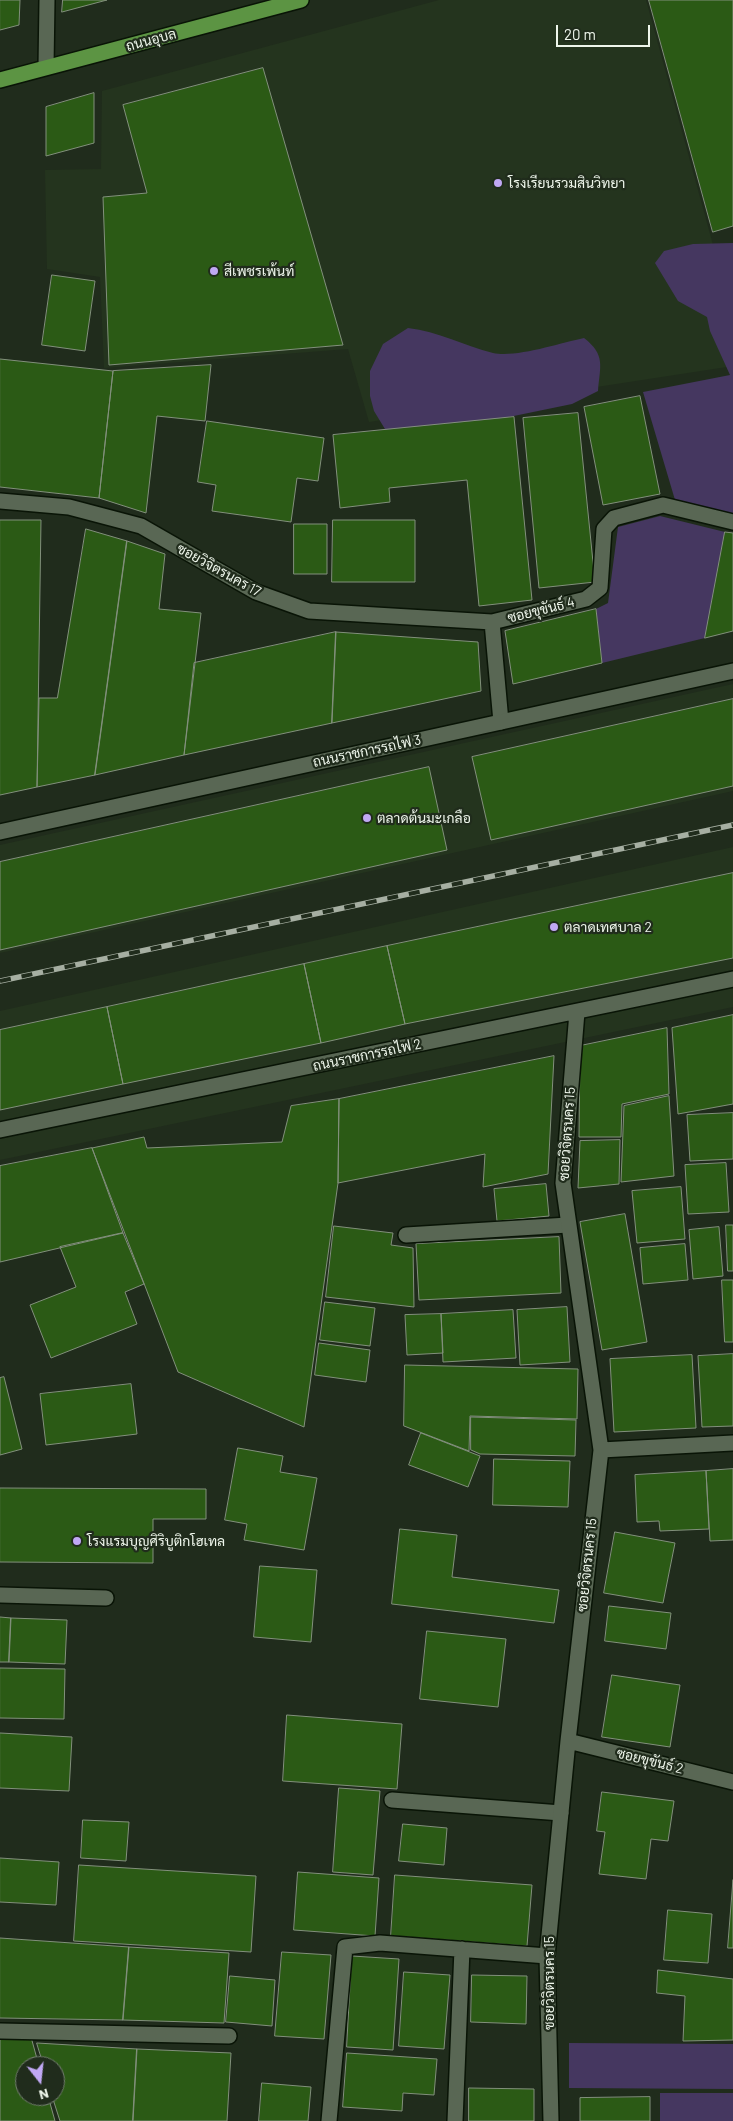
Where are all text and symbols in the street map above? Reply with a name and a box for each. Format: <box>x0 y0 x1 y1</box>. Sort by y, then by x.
scale bar <box>558 15 652 47</box>
street label: ถนนอุบล <box>124 25 178 55</box>
text: 20 m <box>564 25 596 43</box>
place label: โรงเรียนรวมสินวิทยา <box>508 175 625 191</box>
marker: โรงเรียนรวมสินวิทยา <box>492 177 504 189</box>
place label: สีเพชรเพ้นท์ <box>224 263 294 279</box>
marker: สีเพชรเพ้นท์ <box>208 265 220 277</box>
street label: ซอยวิจิตรนคร 17 <box>174 540 264 600</box>
street label: ซอยขุขันธ์ 4 <box>506 594 576 626</box>
street label: ถนนราชการรถไฟ 3 <box>311 731 423 771</box>
place label: ตลาดต้นมะเกลือ <box>377 810 471 826</box>
marker: ตลาดต้นมะเกลือ <box>361 812 373 824</box>
place label: ตลาดเทศบาล 2 <box>564 919 652 935</box>
marker: ตลาดเทศบาล 2 <box>548 921 560 933</box>
street label: ถนนราชการรถไฟ 2 <box>311 1035 423 1075</box>
street label: ซอยวิจิตรนคร 15 <box>555 1086 579 1182</box>
street label: ซอยวิจิตรนคร 15 <box>574 1517 600 1613</box>
place label: โรงแรมบุญศิริบูติกโฮเทล <box>87 1533 225 1549</box>
marker: โรงแรมบุญศิริบูติกโฮเทล <box>71 1535 83 1547</box>
street label: ซอยขุขันธ์ 2 <box>615 1745 685 1777</box>
street label: ซอยวิจิตรนคร 15 <box>541 1936 557 2030</box>
north arrow <box>15 2056 65 2106</box>
text: N <box>37 2085 51 2104</box>

